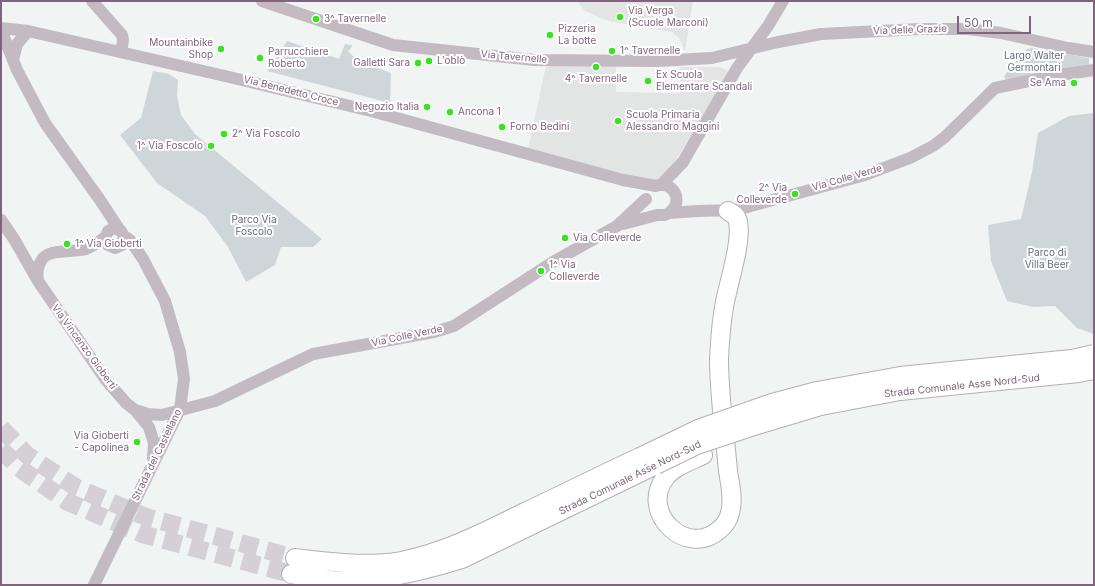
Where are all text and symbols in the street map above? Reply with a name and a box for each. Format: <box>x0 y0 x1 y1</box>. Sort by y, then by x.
place label: Via Verga (Scuole Marconi) <box>628 5 709 28</box>
scale bar <box>959 8 1033 34</box>
marker: Via Verga (Scuole Marconi) <box>615 12 625 22</box>
place label: 3^ Tavernelle <box>324 13 386 25</box>
marker: 3^ Tavernelle <box>311 14 321 24</box>
text: 50 m <box>964 15 993 30</box>
place label: Pizzeria La botte <box>558 23 596 46</box>
street label: Via delle Grazie <box>873 23 947 37</box>
marker: Pizzeria La botte <box>545 30 555 40</box>
place label: Mountainbike Shop <box>149 37 213 60</box>
marker: Mountainbike Shop <box>216 44 226 54</box>
place label: 1^ Tavernelle <box>620 45 680 57</box>
place label: Parrucchiere Roberto <box>268 46 329 70</box>
marker: 1^ Tavernelle <box>607 46 617 56</box>
street label: Via Tavernelle <box>480 48 548 66</box>
park label: Largo Walter Germontari <box>1004 50 1064 74</box>
marker: Parrucchiere Roberto <box>255 53 265 63</box>
place label: L'oblò <box>437 55 465 67</box>
marker: L'oblò <box>424 56 434 66</box>
place label: Galletti Sara <box>353 57 410 69</box>
marker: Galletti Sara <box>413 58 423 68</box>
marker: 4^ Tavernelle <box>591 62 601 72</box>
place label: Ex Scuola Elementare Scandali <box>656 69 752 92</box>
street label: Via Benedetto Croce <box>242 73 340 109</box>
place label: 4^ Tavernelle <box>565 73 627 85</box>
marker: Ex Scuola Elementare Scandali <box>643 76 653 86</box>
place label: Se Ama <box>1030 77 1066 89</box>
marker: Se Ama <box>1069 78 1079 88</box>
place label: Negozio Italia <box>355 101 419 113</box>
marker: Negozio Italia <box>422 102 432 112</box>
place label: Ancona 1 <box>458 106 501 118</box>
marker: Ancona 1 <box>445 107 455 117</box>
place label: Scuola Primaria Alessandro Maggini <box>626 109 719 132</box>
marker: Scuola Primaria Alessandro Maggini <box>613 116 623 126</box>
place label: Forno Bedini <box>510 121 569 133</box>
marker: Forno Bedini <box>497 122 507 132</box>
place label: 2^ Via Foscolo <box>232 128 300 140</box>
marker: 2^ Via Foscolo <box>219 129 229 139</box>
place label: 1^ Via Foscolo <box>137 140 203 152</box>
marker: 1^ Via Foscolo <box>206 141 216 151</box>
street label: Via Colle Verde <box>811 162 883 194</box>
place label: 2^ Via Colleverde <box>736 182 787 206</box>
marker: 2^ Via Colleverde <box>790 189 800 199</box>
park label: Parco Via Foscolo <box>231 214 277 238</box>
place label: Via Colleverde <box>573 232 641 244</box>
marker: Via Colleverde <box>560 233 570 243</box>
place label: 1^ Via Gioberti <box>75 238 142 250</box>
marker: 1^ Via Gioberti <box>62 239 72 249</box>
park label: Parco di Villa Beer <box>1025 247 1069 270</box>
place label: 1^ Via Colleverde <box>549 259 600 282</box>
marker: 1^ Via Colleverde <box>536 266 546 276</box>
street label: Via Vincenzo Gioberti <box>49 302 119 392</box>
street label: Via Colle Verde <box>370 323 444 349</box>
street label: Strada Comunale Asse Nord-Sud <box>884 372 1040 400</box>
street label: Strada del Castellano <box>130 407 184 503</box>
place label: Via Gioberti - Capolinea <box>74 430 129 454</box>
marker: Via Gioberti - Capolinea <box>132 437 142 447</box>
street label: Strada Comunale Asse Nord-Sud <box>557 438 703 518</box>

